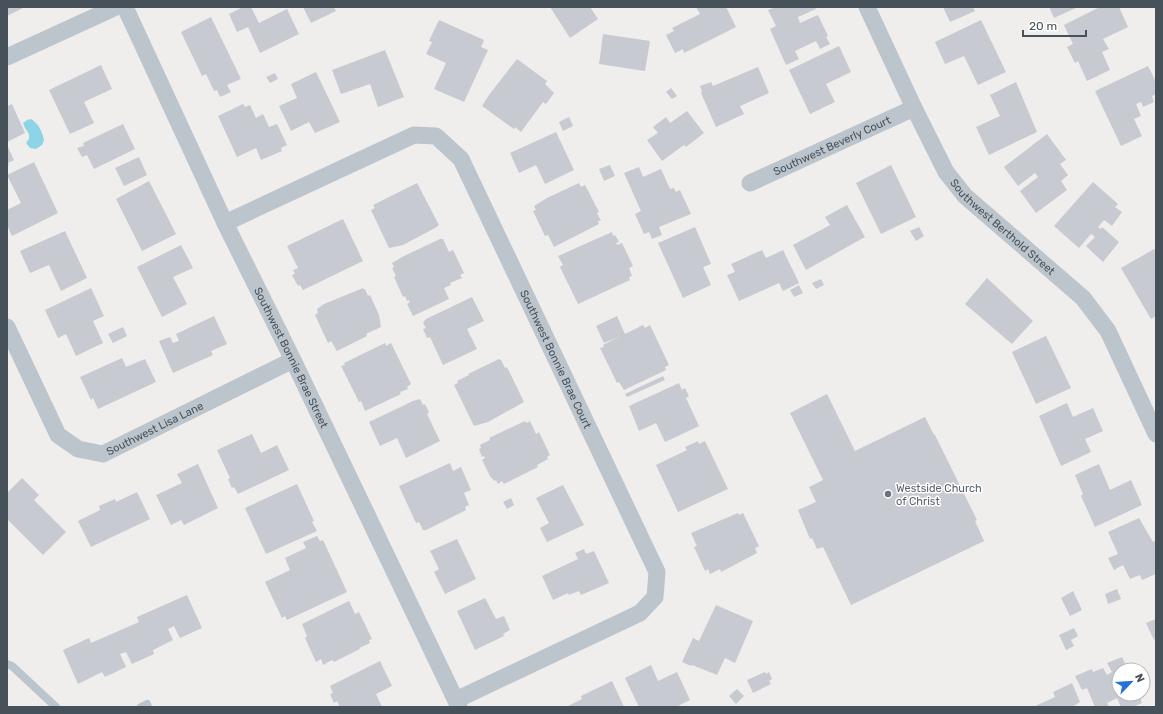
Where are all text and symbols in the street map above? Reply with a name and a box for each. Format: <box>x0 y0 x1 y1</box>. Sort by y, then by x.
scale bar <box>1023 12 1086 38</box>
text: 20 m <box>1029 19 1057 33</box>
street label: Southwest Beverly Court <box>771 113 893 178</box>
street label: Southwest Berthold Street <box>947 177 1058 278</box>
street label: Southwest Bonnie Brae Street <box>251 285 331 431</box>
street label: Southwest Bonnie Brae Court <box>517 288 594 431</box>
street label: Southwest Lisa Lane <box>104 399 206 458</box>
place label: Westside Church of Christ <box>896 482 982 508</box>
marker: Westside Church of Christ <box>883 489 893 499</box>
north arrow <box>1111 662 1151 702</box>
text: N <box>1132 672 1147 684</box>

